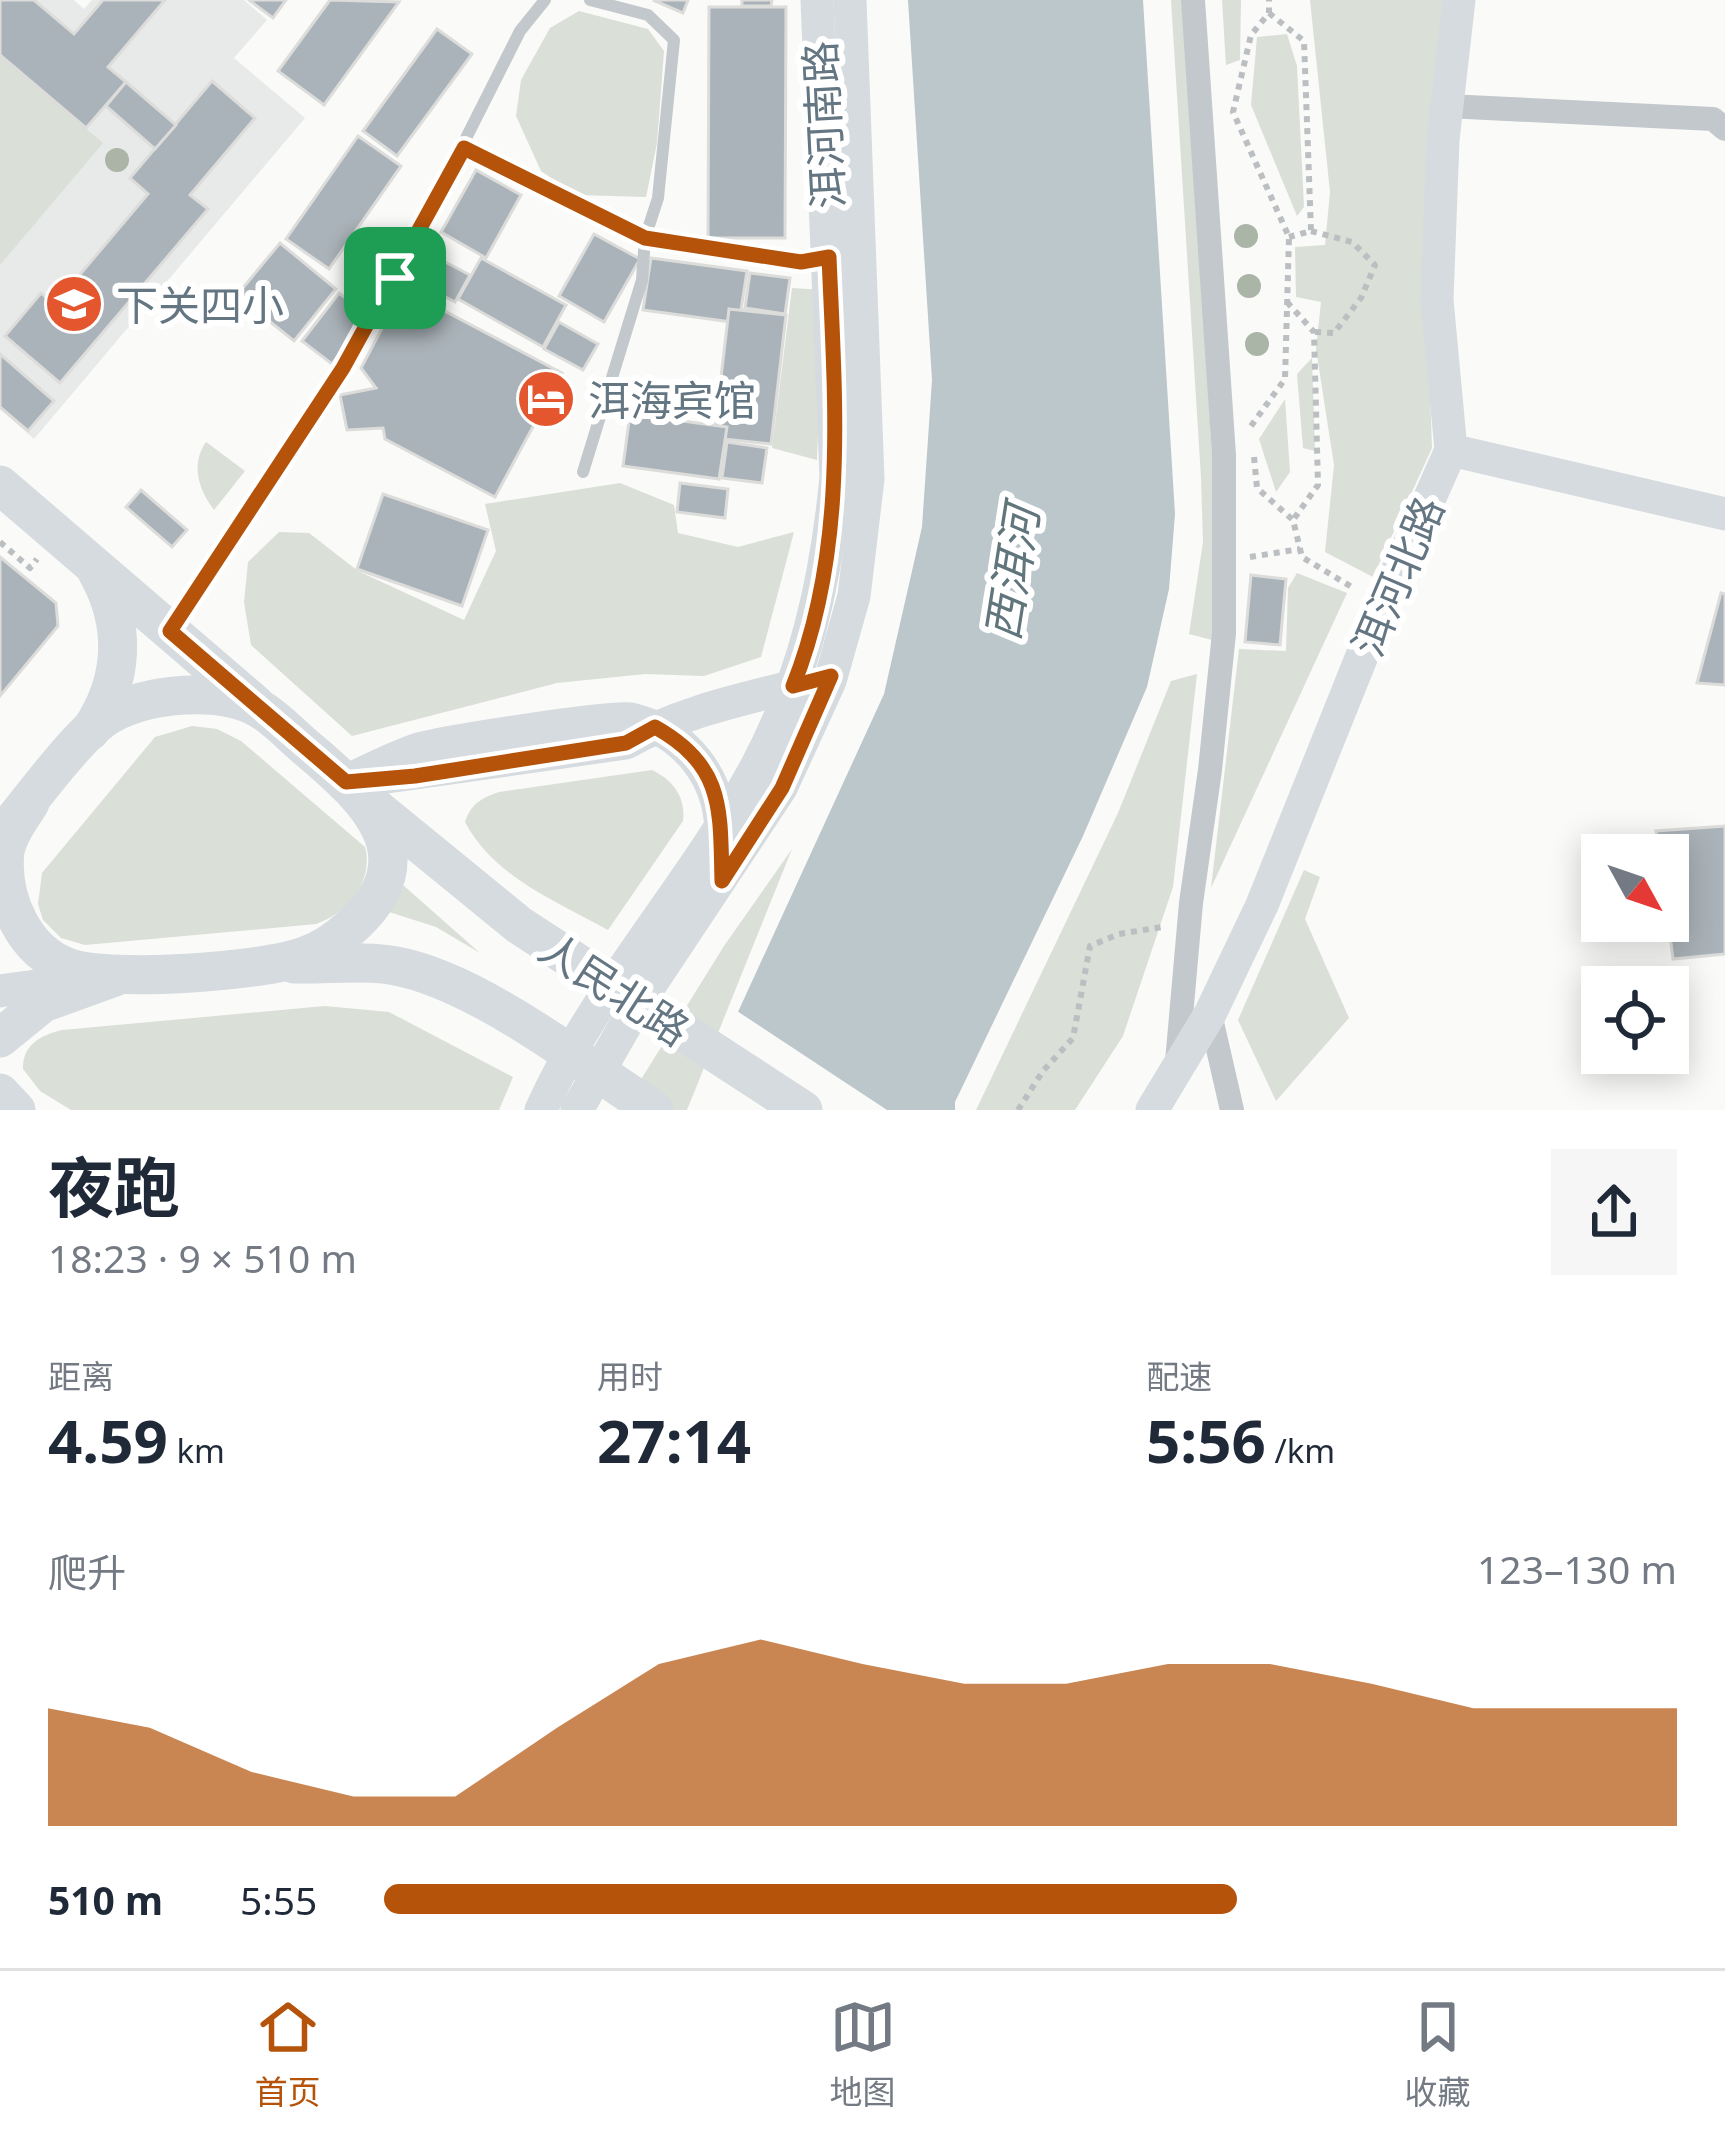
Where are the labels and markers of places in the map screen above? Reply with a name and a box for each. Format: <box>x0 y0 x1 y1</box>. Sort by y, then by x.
pin <box>344 227 446 329</box>
school or university icon: 下关四小 <box>43 273 105 335</box>
place label: 下关四小 <box>116 276 284 333</box>
hotel icon: 洱海宾馆 <box>515 368 577 430</box>
place label: 洱海宾馆 <box>588 371 756 428</box>

